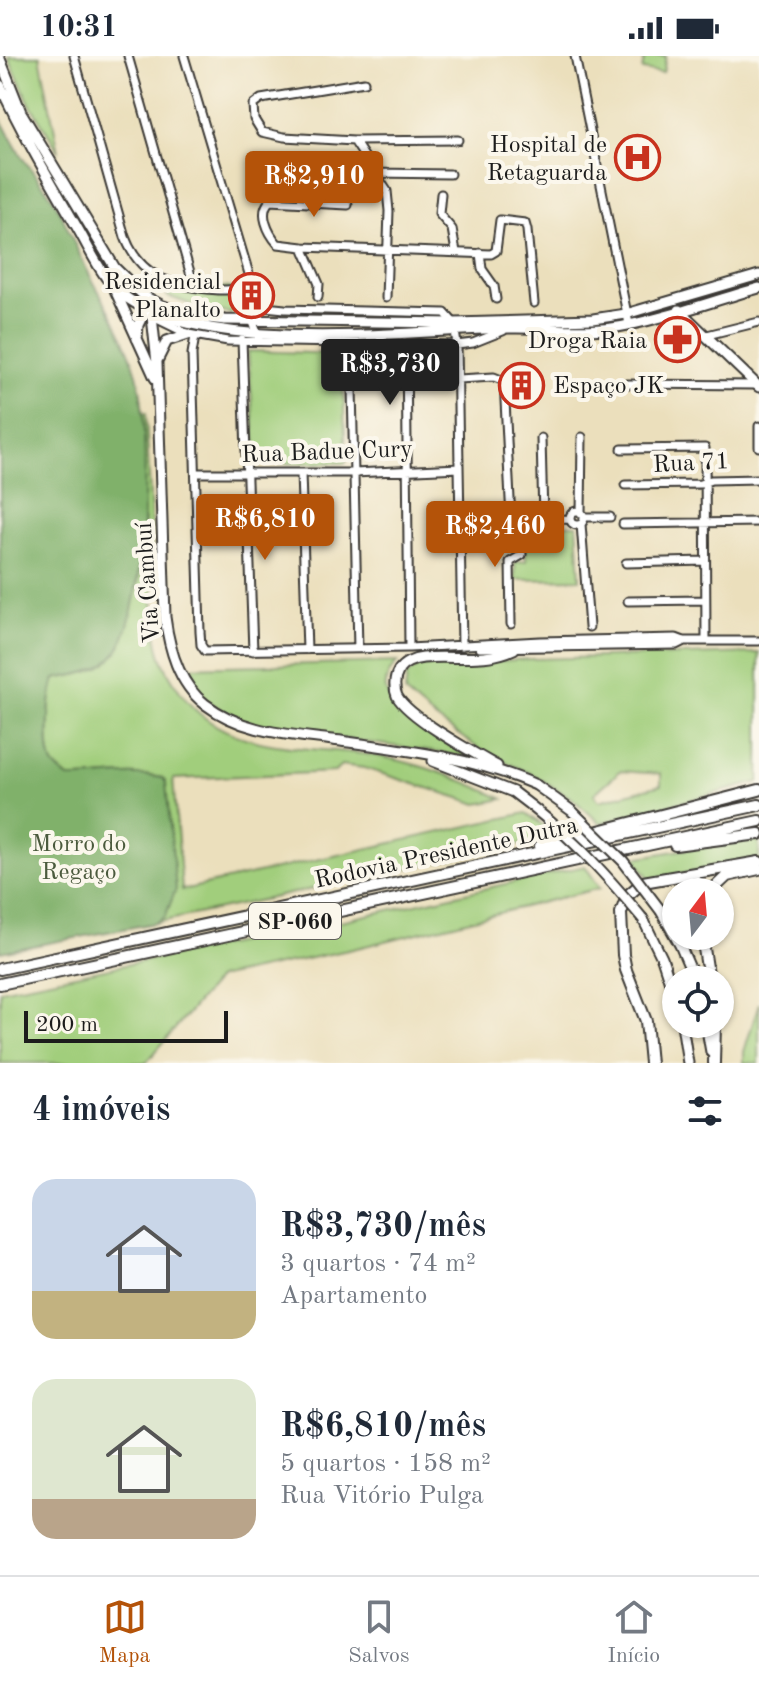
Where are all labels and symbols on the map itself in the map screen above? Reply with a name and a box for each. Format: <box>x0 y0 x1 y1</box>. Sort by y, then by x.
place label: Hospital de Retaguarda <box>487 134 607 186</box>
hospital icon: Hospital de Retaguarda <box>614 134 662 182</box>
pin: R$2,910 <box>240 151 388 219</box>
place label: Residencial Planalto <box>104 271 221 323</box>
building icon: Residencial Planalto <box>228 271 276 319</box>
pharmacy icon: Droga Raia <box>654 316 702 364</box>
place label: Droga Raia <box>528 330 647 354</box>
pin: R$3,730 <box>316 339 464 407</box>
building icon: Espaço JK <box>498 361 546 409</box>
place label: Espaço JK <box>553 375 664 399</box>
street label: Rua Badue Cury <box>241 438 413 468</box>
street label: Rua 71 <box>652 450 730 478</box>
pin: R$6,810 <box>191 494 339 562</box>
pin: R$2,460 <box>421 501 569 569</box>
street label: Via Cambuí <box>133 521 165 644</box>
street label: Rodovia Presidente Dutra <box>312 814 580 894</box>
park label: Morro do Regaço <box>32 833 126 885</box>
north arrow <box>662 878 734 950</box>
road number: SP-060 <box>249 903 341 939</box>
scale bar <box>24 1007 228 1043</box>

